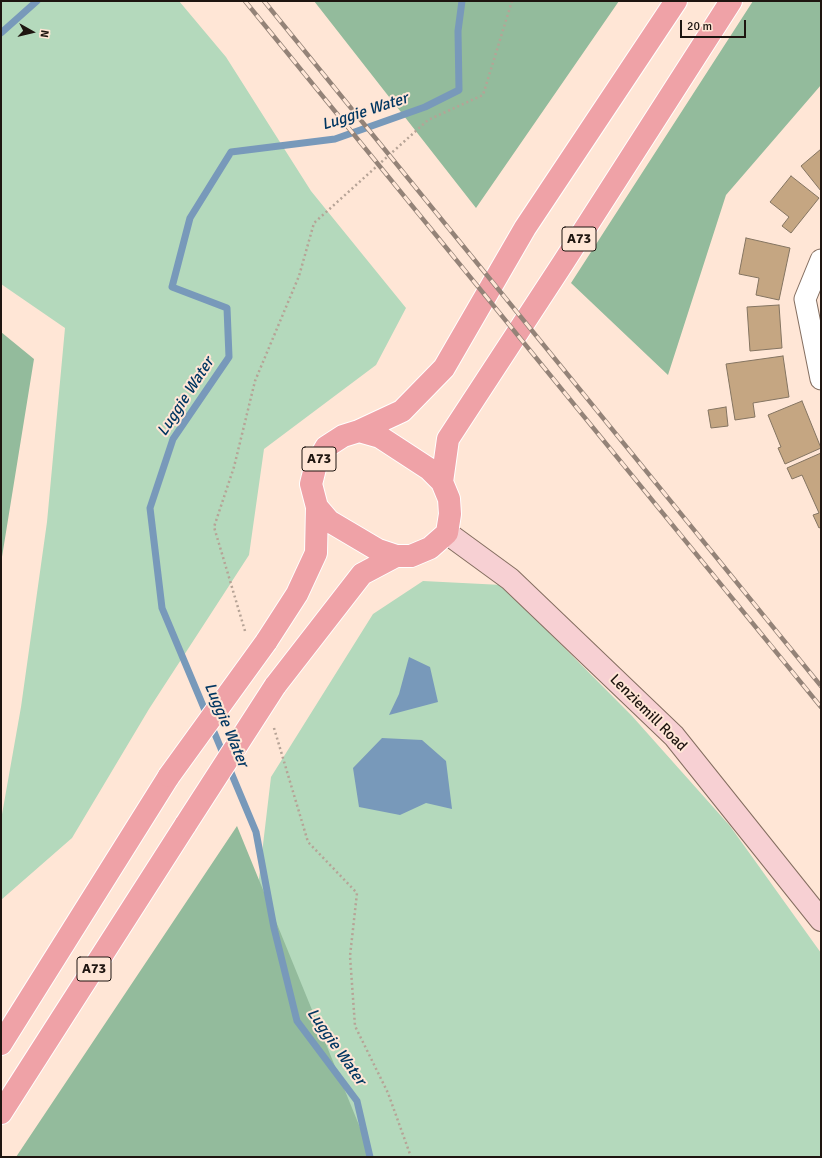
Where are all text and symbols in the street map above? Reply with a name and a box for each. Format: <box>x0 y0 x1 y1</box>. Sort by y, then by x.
north arrow <box>12 12 52 52</box>
scale bar <box>682 12 748 38</box>
text: 20 m <box>687 19 712 34</box>
text: N <box>37 29 51 38</box>
water label: Luggie Water <box>319 89 411 135</box>
road number: A73 <box>562 227 596 251</box>
water label: Luggie Water <box>154 354 218 440</box>
road number: A73 <box>302 447 336 471</box>
street label: Lenziemill Road <box>606 671 690 755</box>
water label: Luggie Water <box>200 680 252 770</box>
road number: A73 <box>77 957 111 981</box>
water label: Luggie Water <box>302 1005 370 1089</box>

